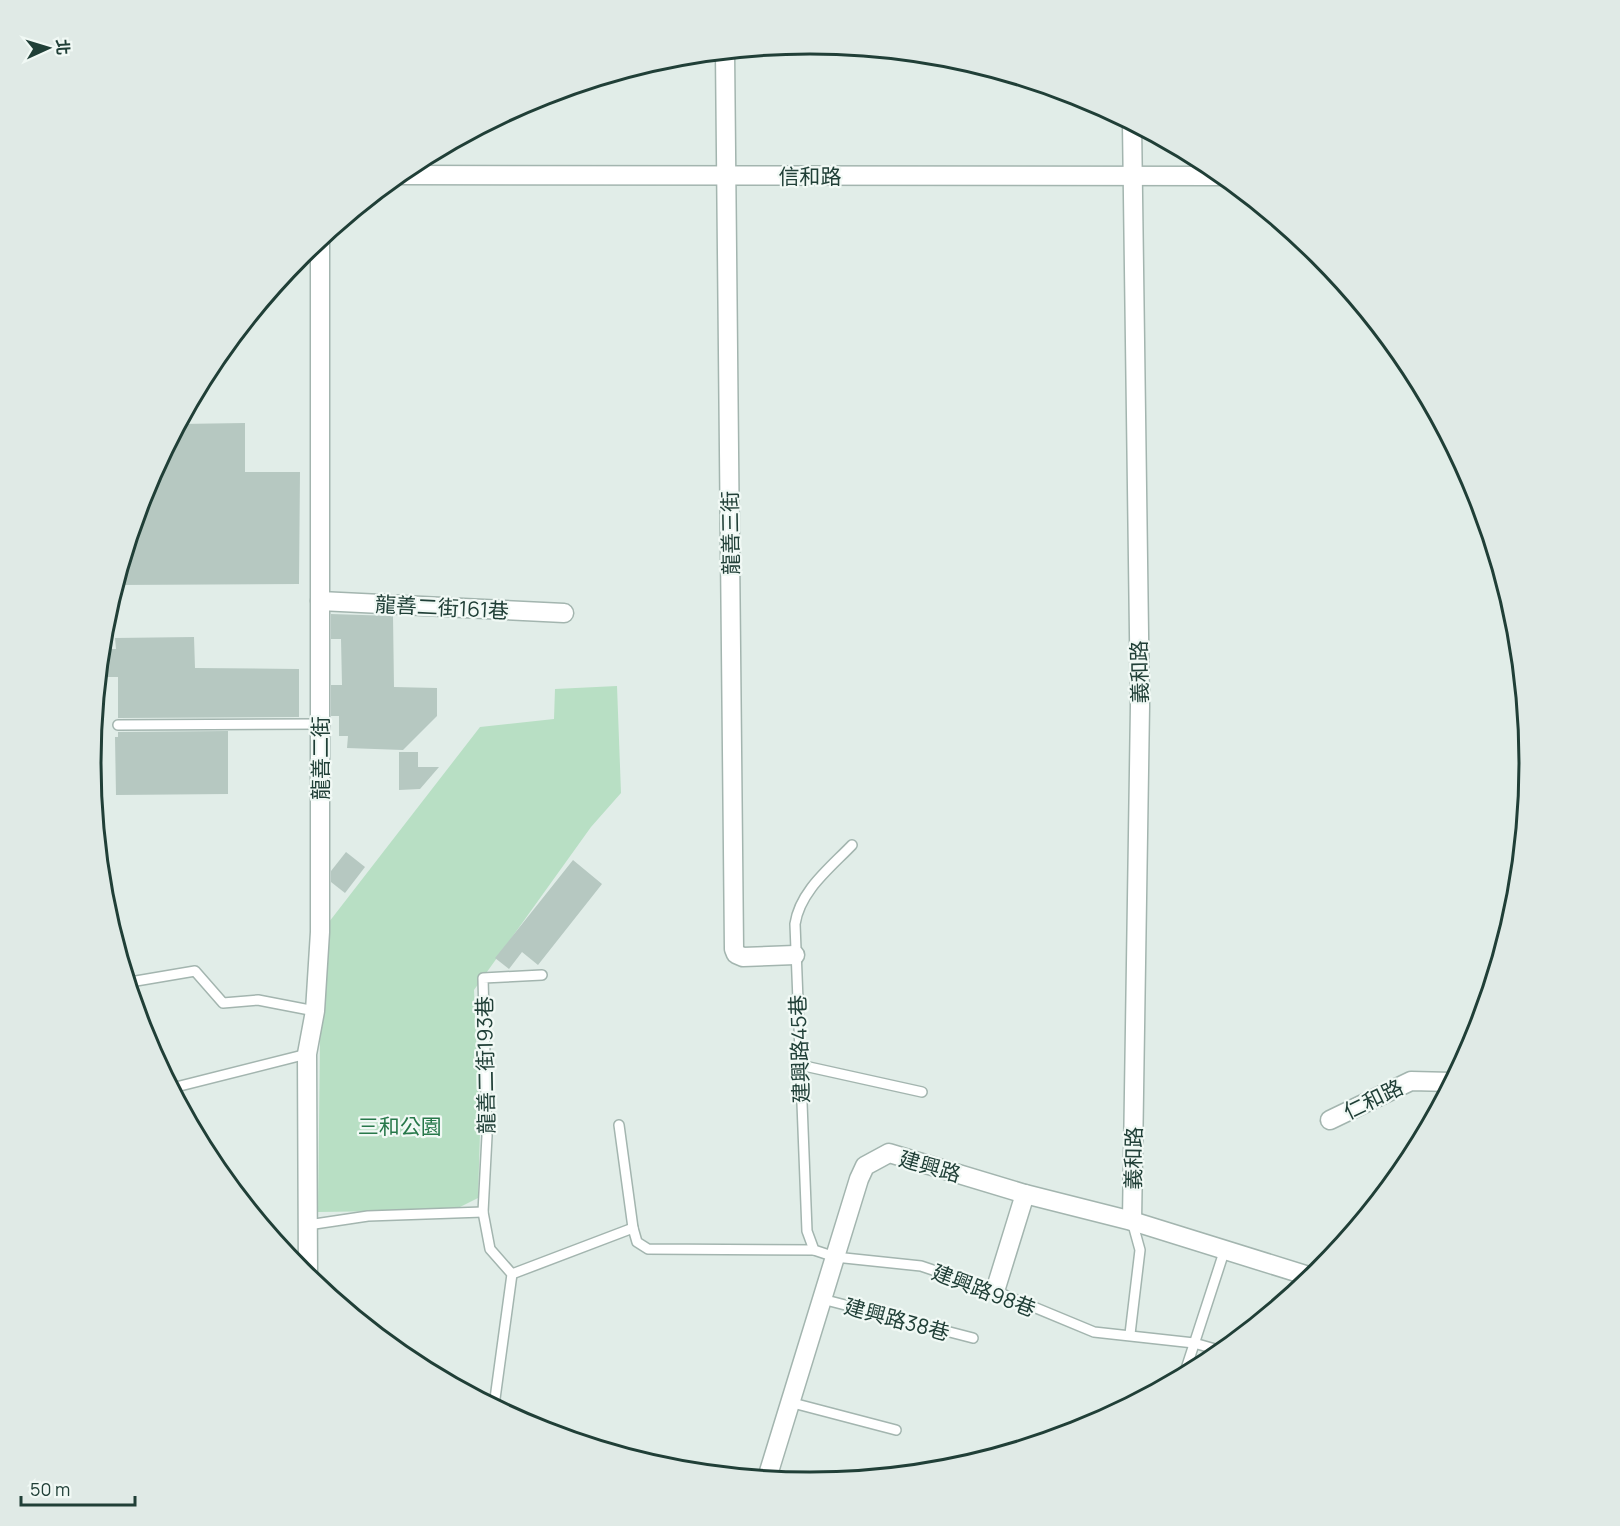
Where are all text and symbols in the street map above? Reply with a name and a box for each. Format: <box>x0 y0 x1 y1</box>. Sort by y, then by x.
north arrow <box>18 18 78 78</box>
text: 北 <box>51 38 74 56</box>
street label: 信和路 <box>779 162 842 190</box>
street label: 龍善三街 <box>715 491 745 575</box>
street label: 龍善二街161巷 <box>374 590 510 624</box>
street label: 義和路 <box>1124 640 1154 704</box>
street label: 龍善二街 <box>306 716 334 800</box>
street label: 建興路45巷 <box>783 994 815 1104</box>
street label: 龍善二街193巷 <box>470 996 500 1134</box>
street label: 仁和路 <box>1339 1073 1407 1125</box>
park label: 三和公園 <box>358 1112 442 1140</box>
street label: 義和路 <box>1118 1126 1148 1190</box>
street label: 建興路 <box>896 1144 964 1188</box>
street label: 建興路98巷 <box>928 1257 1040 1323</box>
street label: 建興路38巷 <box>841 1292 953 1346</box>
scale bar <box>21 1469 135 1507</box>
text: 50 m <box>30 1477 70 1501</box>

